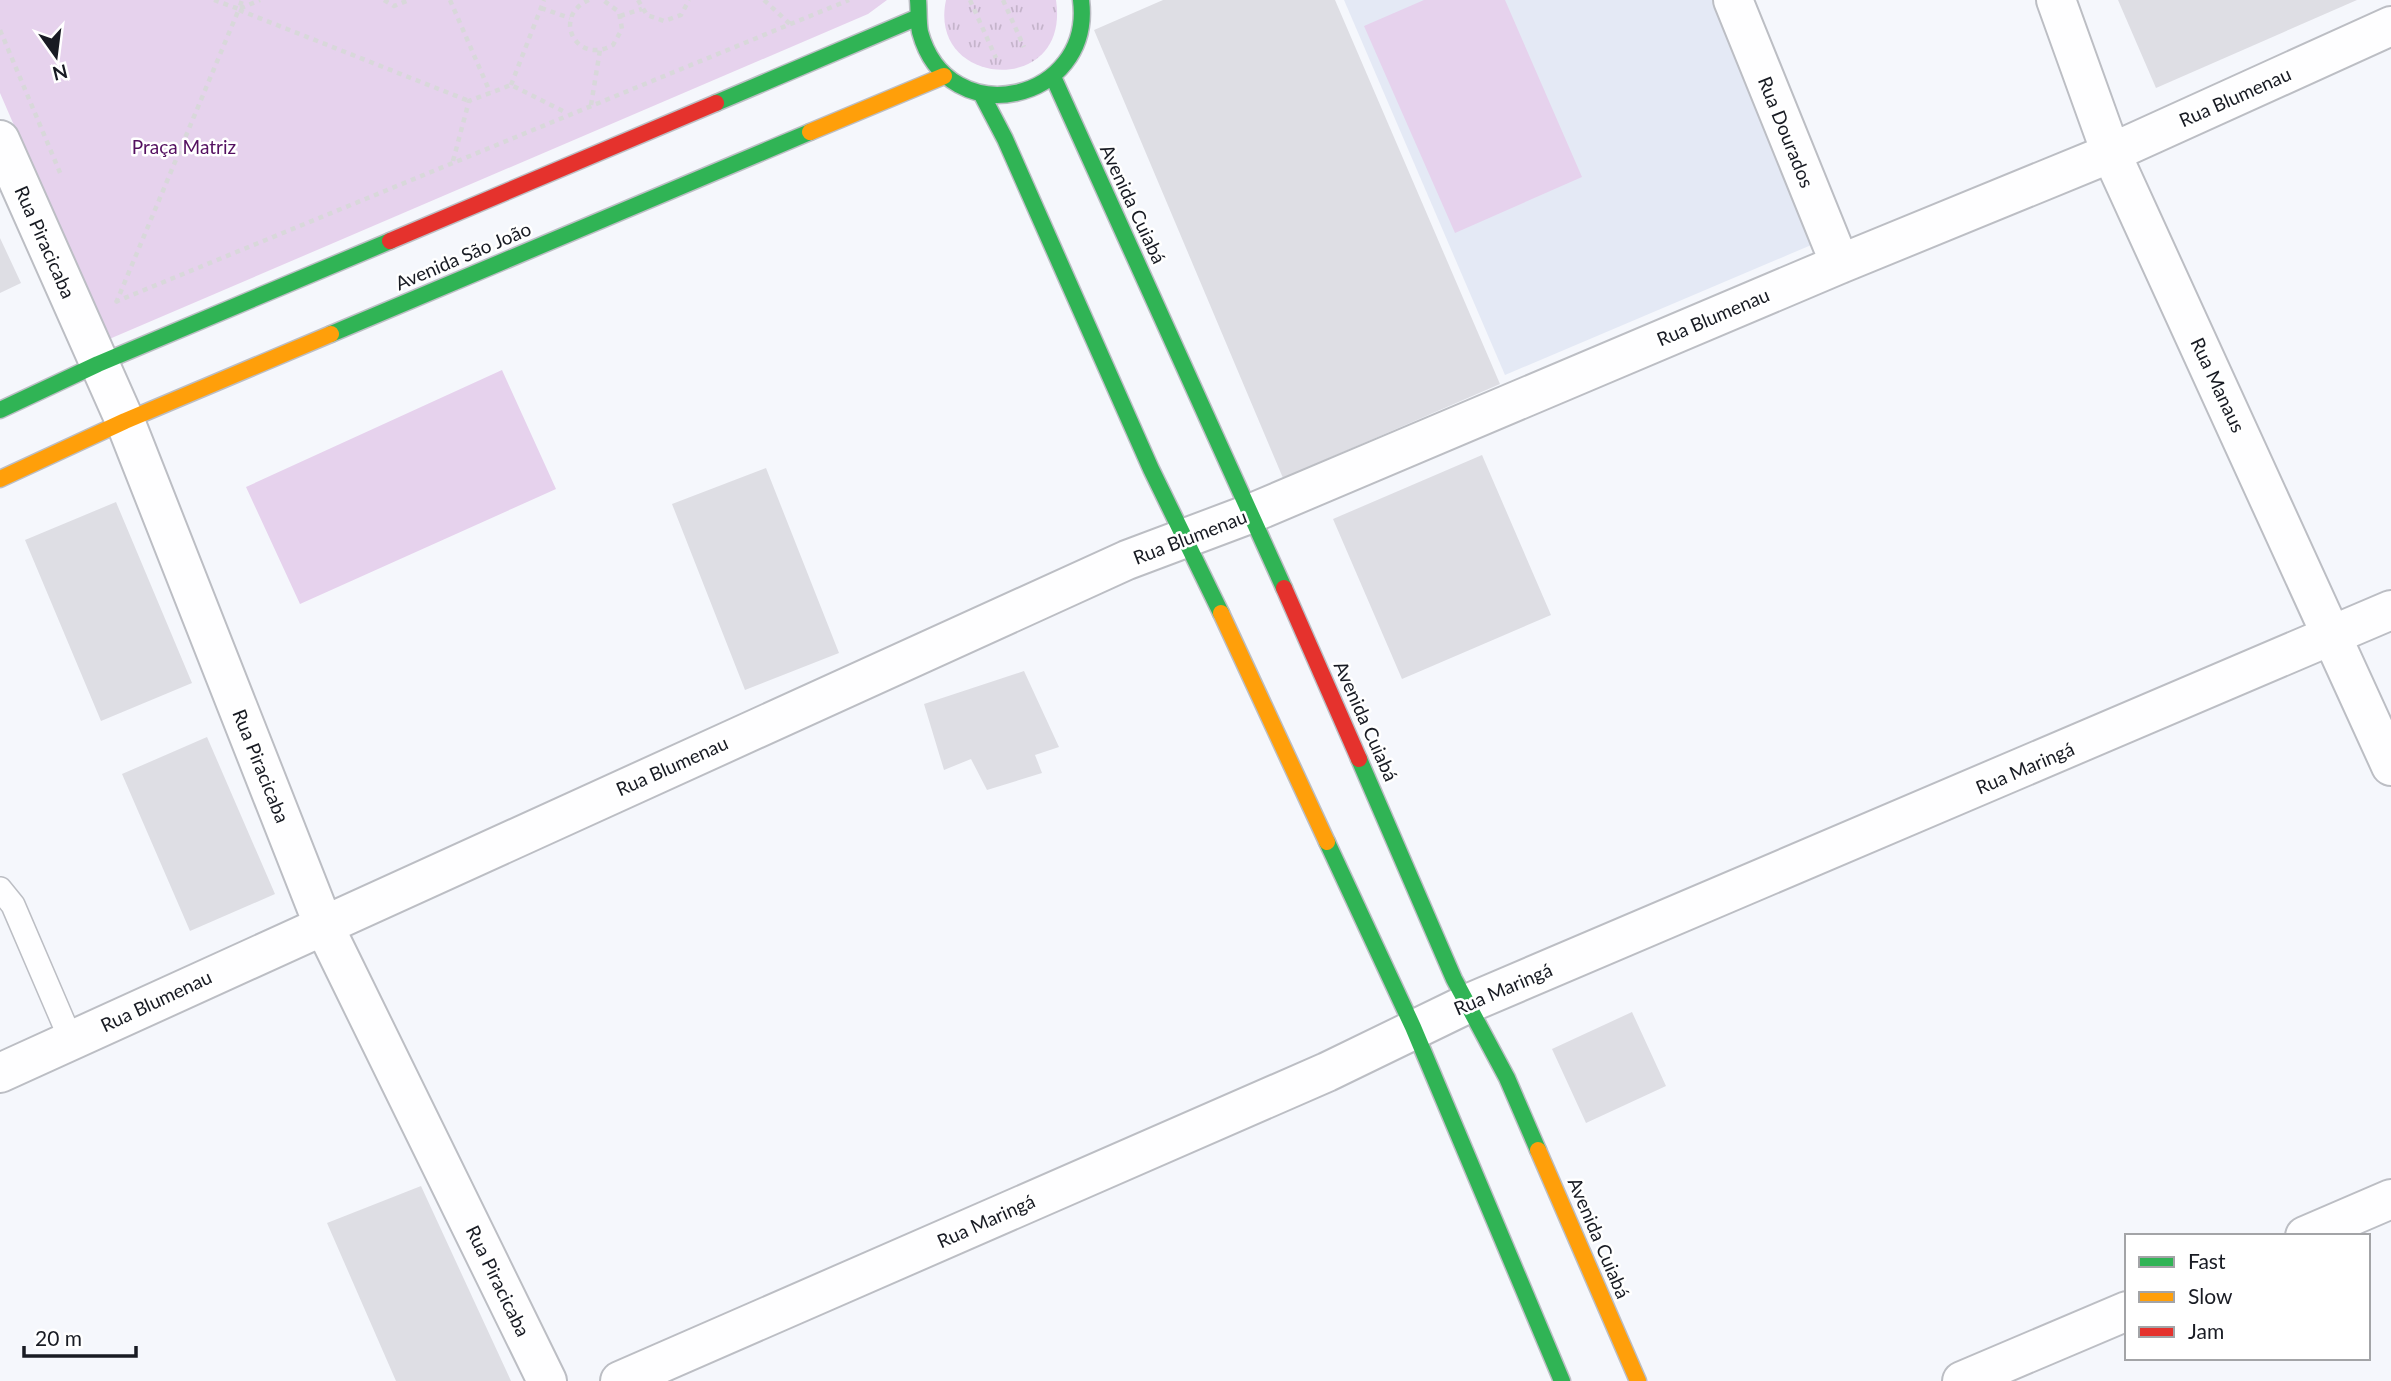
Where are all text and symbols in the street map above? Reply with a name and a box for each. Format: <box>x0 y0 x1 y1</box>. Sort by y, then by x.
north arrow <box>21 21 91 91</box>
text: N <box>50 60 70 86</box>
street label: Rua Blumenau <box>2175 62 2294 131</box>
street label: Rua Dourados <box>1754 73 1819 191</box>
park label: Praça Matriz <box>132 135 236 158</box>
street label: Avenida Cuiabá <box>1096 140 1171 267</box>
street label: Rua Piracicaba <box>10 182 81 302</box>
street label: Avenida São João <box>391 217 534 294</box>
street label: Rua Blumenau <box>1653 283 1772 351</box>
street label: Rua Manaus <box>2186 334 2250 436</box>
street label: Rua Blumenau <box>1130 504 1250 569</box>
street label: Avenida Cuiabá <box>1330 657 1403 784</box>
street label: Rua Piracicaba <box>228 706 295 826</box>
street label: Rua Blumenau <box>612 731 731 800</box>
street label: Rua Maringá <box>1972 737 2077 799</box>
street label: Rua Maringá <box>1450 958 1555 1020</box>
street label: Rua Blumenau <box>97 965 215 1036</box>
street label: Avenida Cuiabá <box>1564 1174 1635 1302</box>
street label: Rua Maringá <box>933 1189 1038 1252</box>
street label: Rua Piracicaba <box>462 1221 535 1340</box>
legend <box>2125 1234 2370 1360</box>
text: Fast <box>2188 1248 2226 1273</box>
text: Slow <box>2188 1283 2233 1308</box>
scale bar <box>24 1314 136 1358</box>
text: Jam <box>2188 1318 2224 1343</box>
text: 20 m <box>35 1325 82 1350</box>

